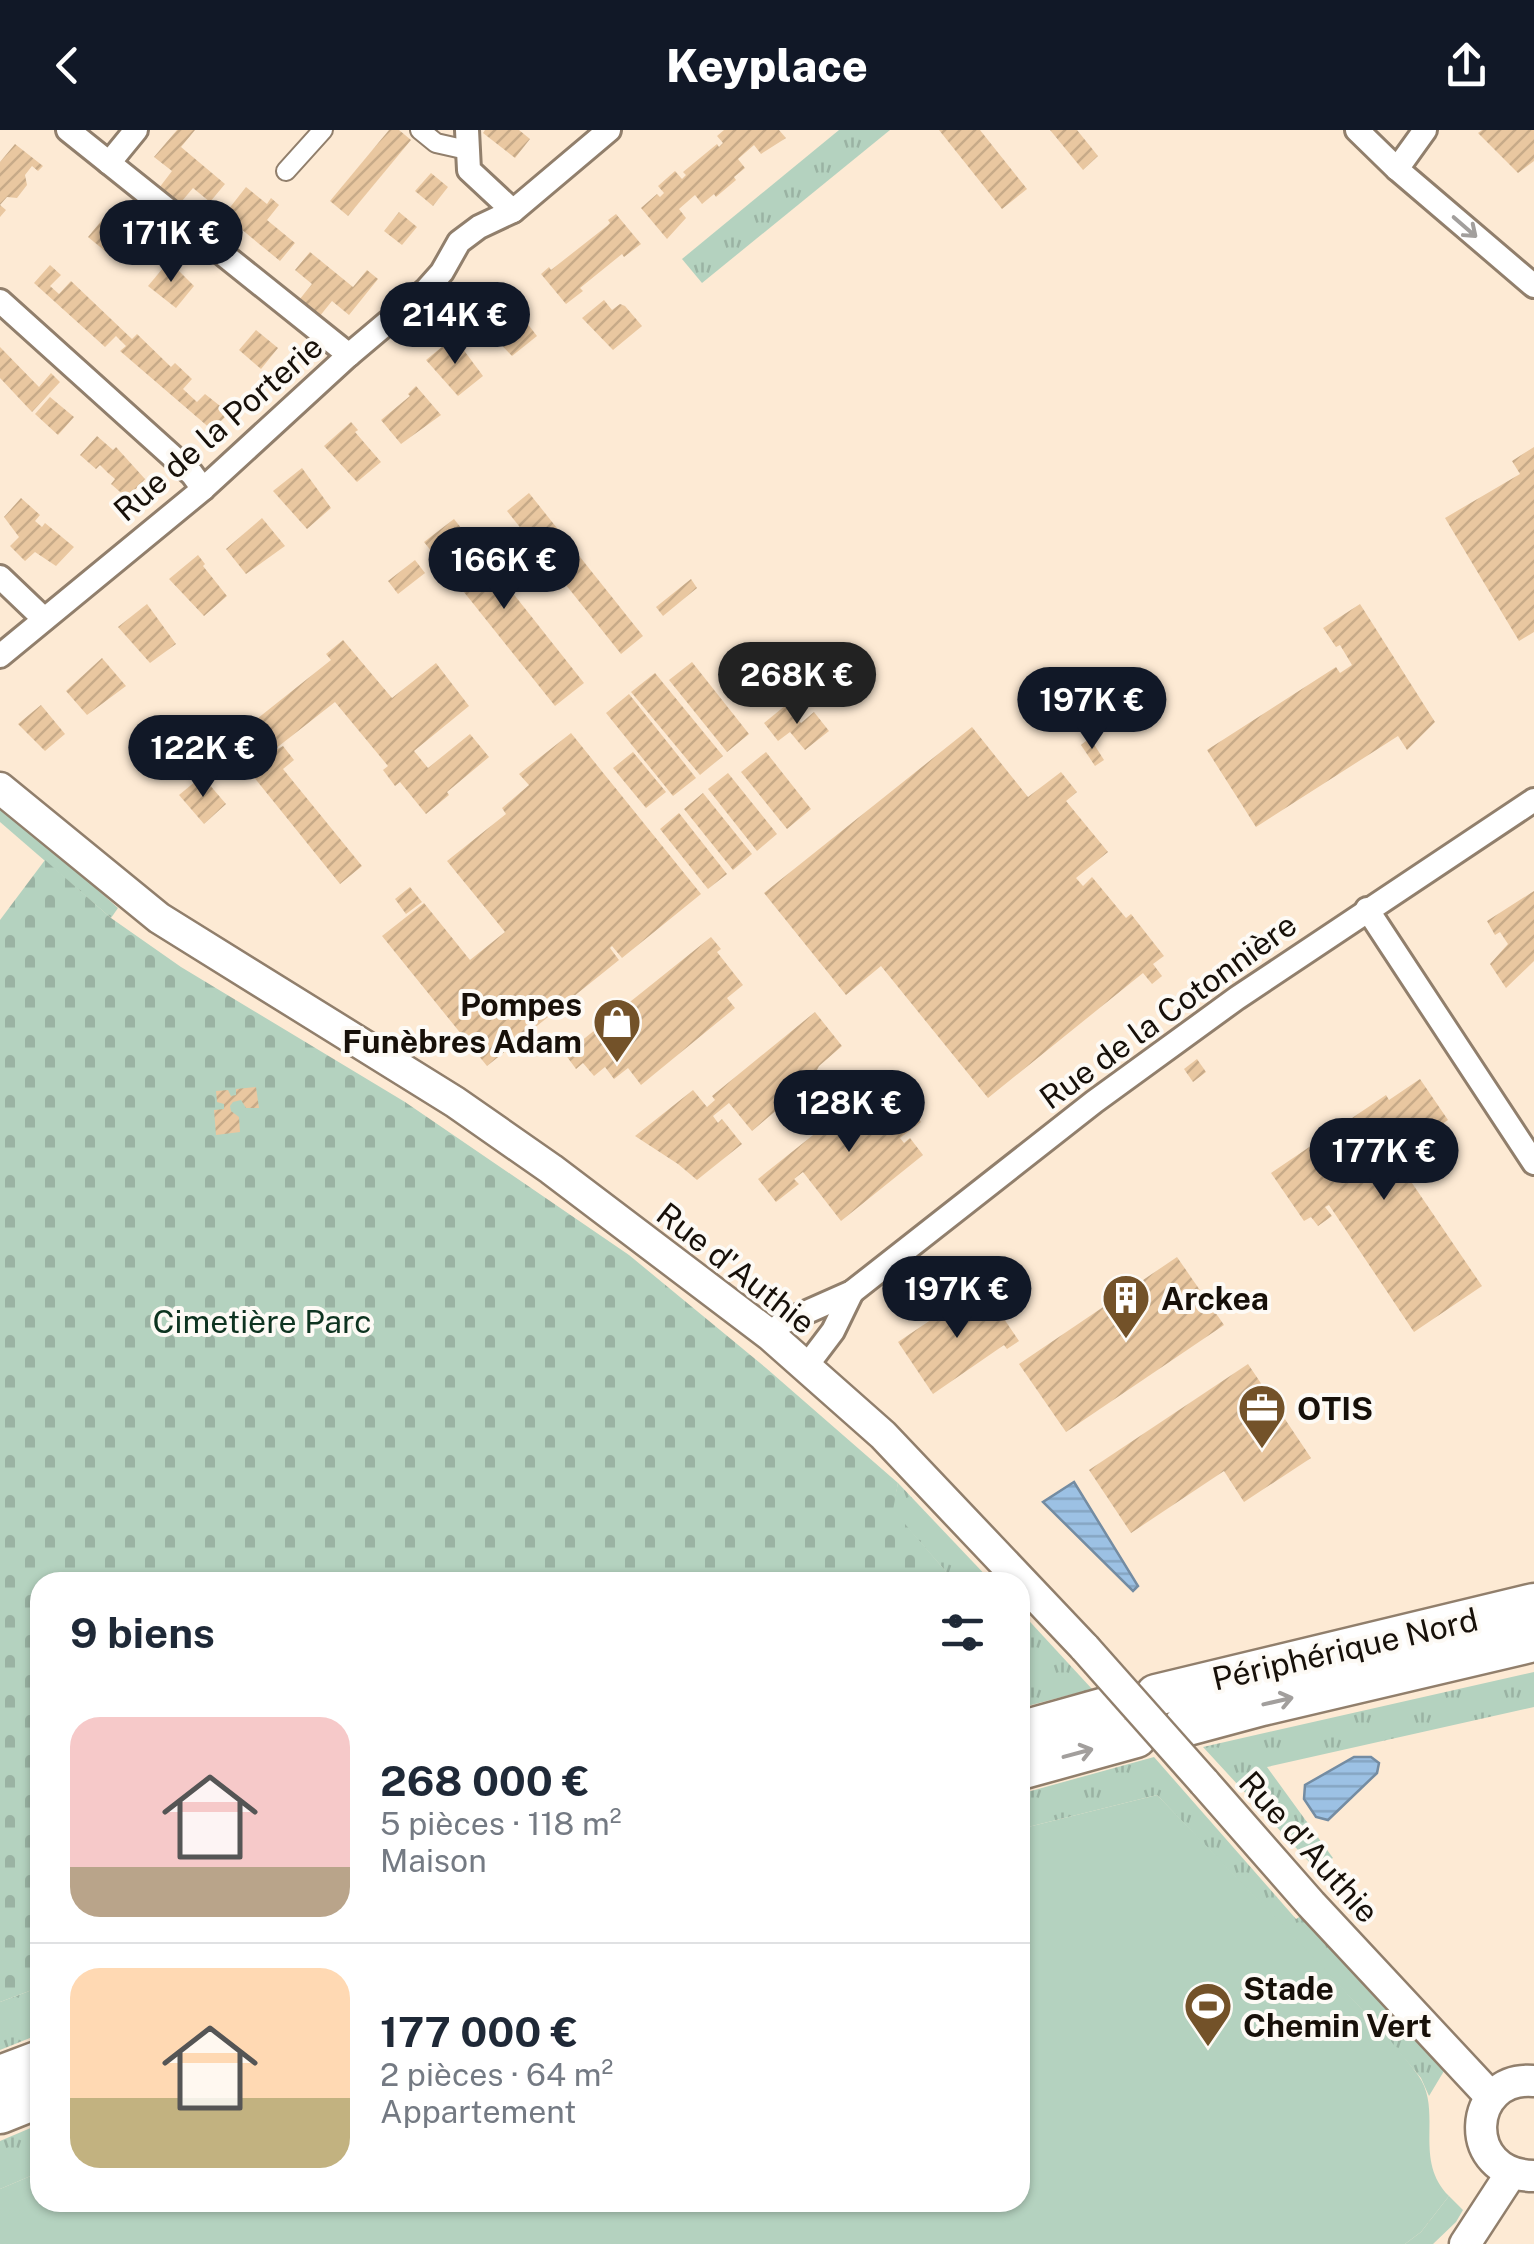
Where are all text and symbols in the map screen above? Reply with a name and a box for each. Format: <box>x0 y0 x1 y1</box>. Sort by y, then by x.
icon: back <box>40 38 95 93</box>
icon: share <box>1439 38 1494 93</box>
text: Keyplace <box>666 39 868 92</box>
pin: 171K € <box>90 200 252 285</box>
text: 171K € <box>122 214 220 251</box>
one-way arrow <box>1452 216 1478 238</box>
pin: 214K € <box>374 282 536 367</box>
text: 214K € <box>402 296 508 333</box>
street label: Rue de la Porterie <box>106 327 330 529</box>
pin: 166K € <box>423 527 585 612</box>
text: 166K € <box>451 541 557 578</box>
pin: 268K € <box>716 642 878 727</box>
text: 268K € <box>740 656 854 693</box>
pin: 197K € <box>1011 667 1173 752</box>
text: 197K € <box>1039 681 1145 718</box>
pin: 122K € <box>122 715 284 800</box>
text: 122K € <box>150 729 256 766</box>
street label: Rue de la Cotonnière <box>1033 906 1303 1116</box>
place label: Pompes Funèbres Adam <box>342 986 582 1060</box>
shop icon: Pompes Funèbres Adam <box>591 996 643 1064</box>
pin: 128K € <box>768 1070 930 1155</box>
text: 128K € <box>796 1084 902 1121</box>
pin: 177K € <box>1303 1118 1465 1203</box>
text: 177K € <box>1332 1132 1436 1169</box>
street label: Rue d'Authie <box>650 1195 822 1341</box>
pin: 197K € <box>876 1256 1038 1341</box>
text: 197K € <box>904 1270 1010 1307</box>
building icon: Arckea <box>1100 1272 1152 1340</box>
place label: Arckea <box>1161 1280 1269 1317</box>
park label: Cimetière Parc <box>152 1303 372 1340</box>
office icon: OTIS <box>1236 1382 1288 1450</box>
place label: OTIS <box>1297 1390 1373 1427</box>
street label: Périphérique Nord <box>1209 1600 1481 1698</box>
icon: filters <box>935 1605 990 1660</box>
text: 9 biens <box>70 1608 215 1657</box>
one-way arrow <box>1261 1691 1293 1709</box>
one-way arrow <box>1062 1743 1093 1762</box>
text: 268 000 € <box>380 1756 590 1805</box>
icon: home <box>150 1757 270 1877</box>
street label: Rue d'Authie <box>1232 1764 1386 1930</box>
text: 5 pièces · 118 m² <box>380 1805 621 1842</box>
text: Maison <box>380 1842 487 1879</box>
place label: Stade Chemin Vert <box>1243 1970 1432 2044</box>
sports icon: Stade Chemin Vert <box>1182 1980 1234 2048</box>
text: 177 000 € <box>380 2007 578 2056</box>
icon: home <box>150 2008 270 2128</box>
text: 2 pièces · 64 m² <box>380 2056 613 2093</box>
text: Appartement <box>380 2093 577 2130</box>

